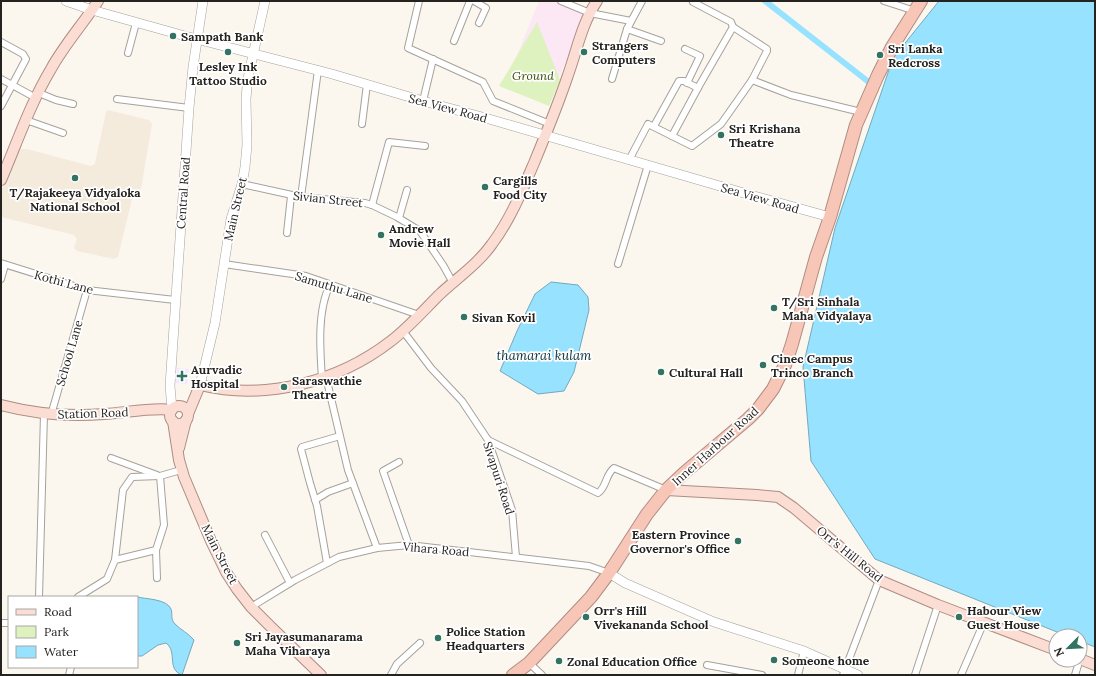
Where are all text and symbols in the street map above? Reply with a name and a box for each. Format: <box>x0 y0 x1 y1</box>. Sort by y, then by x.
place label: Sampath Bank <box>181 29 263 44</box>
marker: Sampath Bank <box>168 31 178 41</box>
place label: Strangers Computers <box>592 38 656 67</box>
place label: Sri Lanka Redcross <box>888 41 943 70</box>
marker: Lesley Ink Tattoo Studio <box>223 47 233 57</box>
marker: Strangers Computers <box>579 47 589 57</box>
marker: Sri Lanka Redcross <box>875 50 885 60</box>
place label: Lesley Ink Tattoo Studio <box>189 59 267 88</box>
park label: Ground <box>512 68 554 83</box>
street label: Sea View Road <box>407 90 489 126</box>
place label: Sri Krishana Theatre <box>729 121 801 150</box>
marker: Sri Krishana Theatre <box>716 130 726 140</box>
street label: Central Road <box>173 156 193 230</box>
marker: T/Rajakeeya Vidyaloka National School <box>70 173 80 183</box>
place label: Cargills Food City <box>493 173 547 202</box>
street label: Main Street <box>220 175 250 242</box>
street label: Sea View Road <box>719 180 801 216</box>
marker: Cargills Food City <box>480 182 490 192</box>
place label: T/Rajakeeya Vidyaloka National School <box>9 185 141 214</box>
street label: Sivian Street <box>292 188 364 210</box>
place label: Andrew Movie Hall <box>389 221 451 250</box>
marker: Andrew Movie Hall <box>376 230 386 240</box>
street label: Kothi Lane <box>33 267 96 297</box>
street label: Samuthu Lane <box>293 268 375 306</box>
place label: T/Sri Sinhala Maha Vidyalaya <box>782 294 872 323</box>
marker: T/Sri Sinhala Maha Vidyalaya <box>769 303 779 313</box>
place label: Sivan Kovil <box>472 310 536 325</box>
marker: Sivan Kovil <box>459 312 469 322</box>
street label: School Lane <box>52 318 86 388</box>
water label: thamarai kulam <box>497 347 592 364</box>
place label: Cinec Campus Trinco Branch <box>771 351 854 380</box>
marker: Cinec Campus Trinco Branch <box>758 360 768 370</box>
place label: Aurvadic Hospital <box>191 362 243 391</box>
place label: Cultural Hall <box>669 365 743 380</box>
marker: Cultural Hall <box>656 367 666 377</box>
marker: Aurvadic Hospital <box>176 370 188 382</box>
place label: Saraswathie Theatre <box>292 373 363 402</box>
marker: Saraswathie Theatre <box>279 382 289 392</box>
street label: Inner Harbour Road <box>669 403 761 489</box>
street label: Station Road <box>57 404 129 422</box>
street label: Sivapuri Road <box>480 439 518 517</box>
street label: Main Street <box>199 522 242 587</box>
street label: Orr’s Hill Road <box>814 523 886 585</box>
place label: Eastern Province Governor's Office <box>630 527 731 556</box>
marker: Eastern Province Governor's Office <box>733 536 743 546</box>
street label: Vihara Road <box>401 539 470 559</box>
legend <box>8 596 138 668</box>
place label: Orr's Hill Vivekananda School <box>594 603 709 632</box>
place label: Habour View Guest House <box>967 603 1041 632</box>
text: Road <box>44 604 72 619</box>
marker: Orr's Hill Vivekananda School <box>581 612 591 622</box>
marker: Habour View Guest House <box>954 612 964 622</box>
text: Park <box>44 624 70 639</box>
place label: Police Station Headquarters <box>446 624 526 653</box>
north arrow <box>1048 628 1088 668</box>
place label: Sri Jayasumanarama Maha Viharaya <box>245 629 363 658</box>
marker: Police Station Headquarters <box>433 633 443 643</box>
marker: Sri Jayasumanarama Maha Viharaya <box>232 638 242 648</box>
text: Water <box>44 644 79 659</box>
text: N <box>1051 645 1067 659</box>
place label: Someone home <box>782 653 870 668</box>
place label: Zonal Education Office <box>567 654 698 669</box>
marker: Someone home <box>769 655 779 665</box>
marker: Zonal Education Office <box>554 656 564 666</box>

